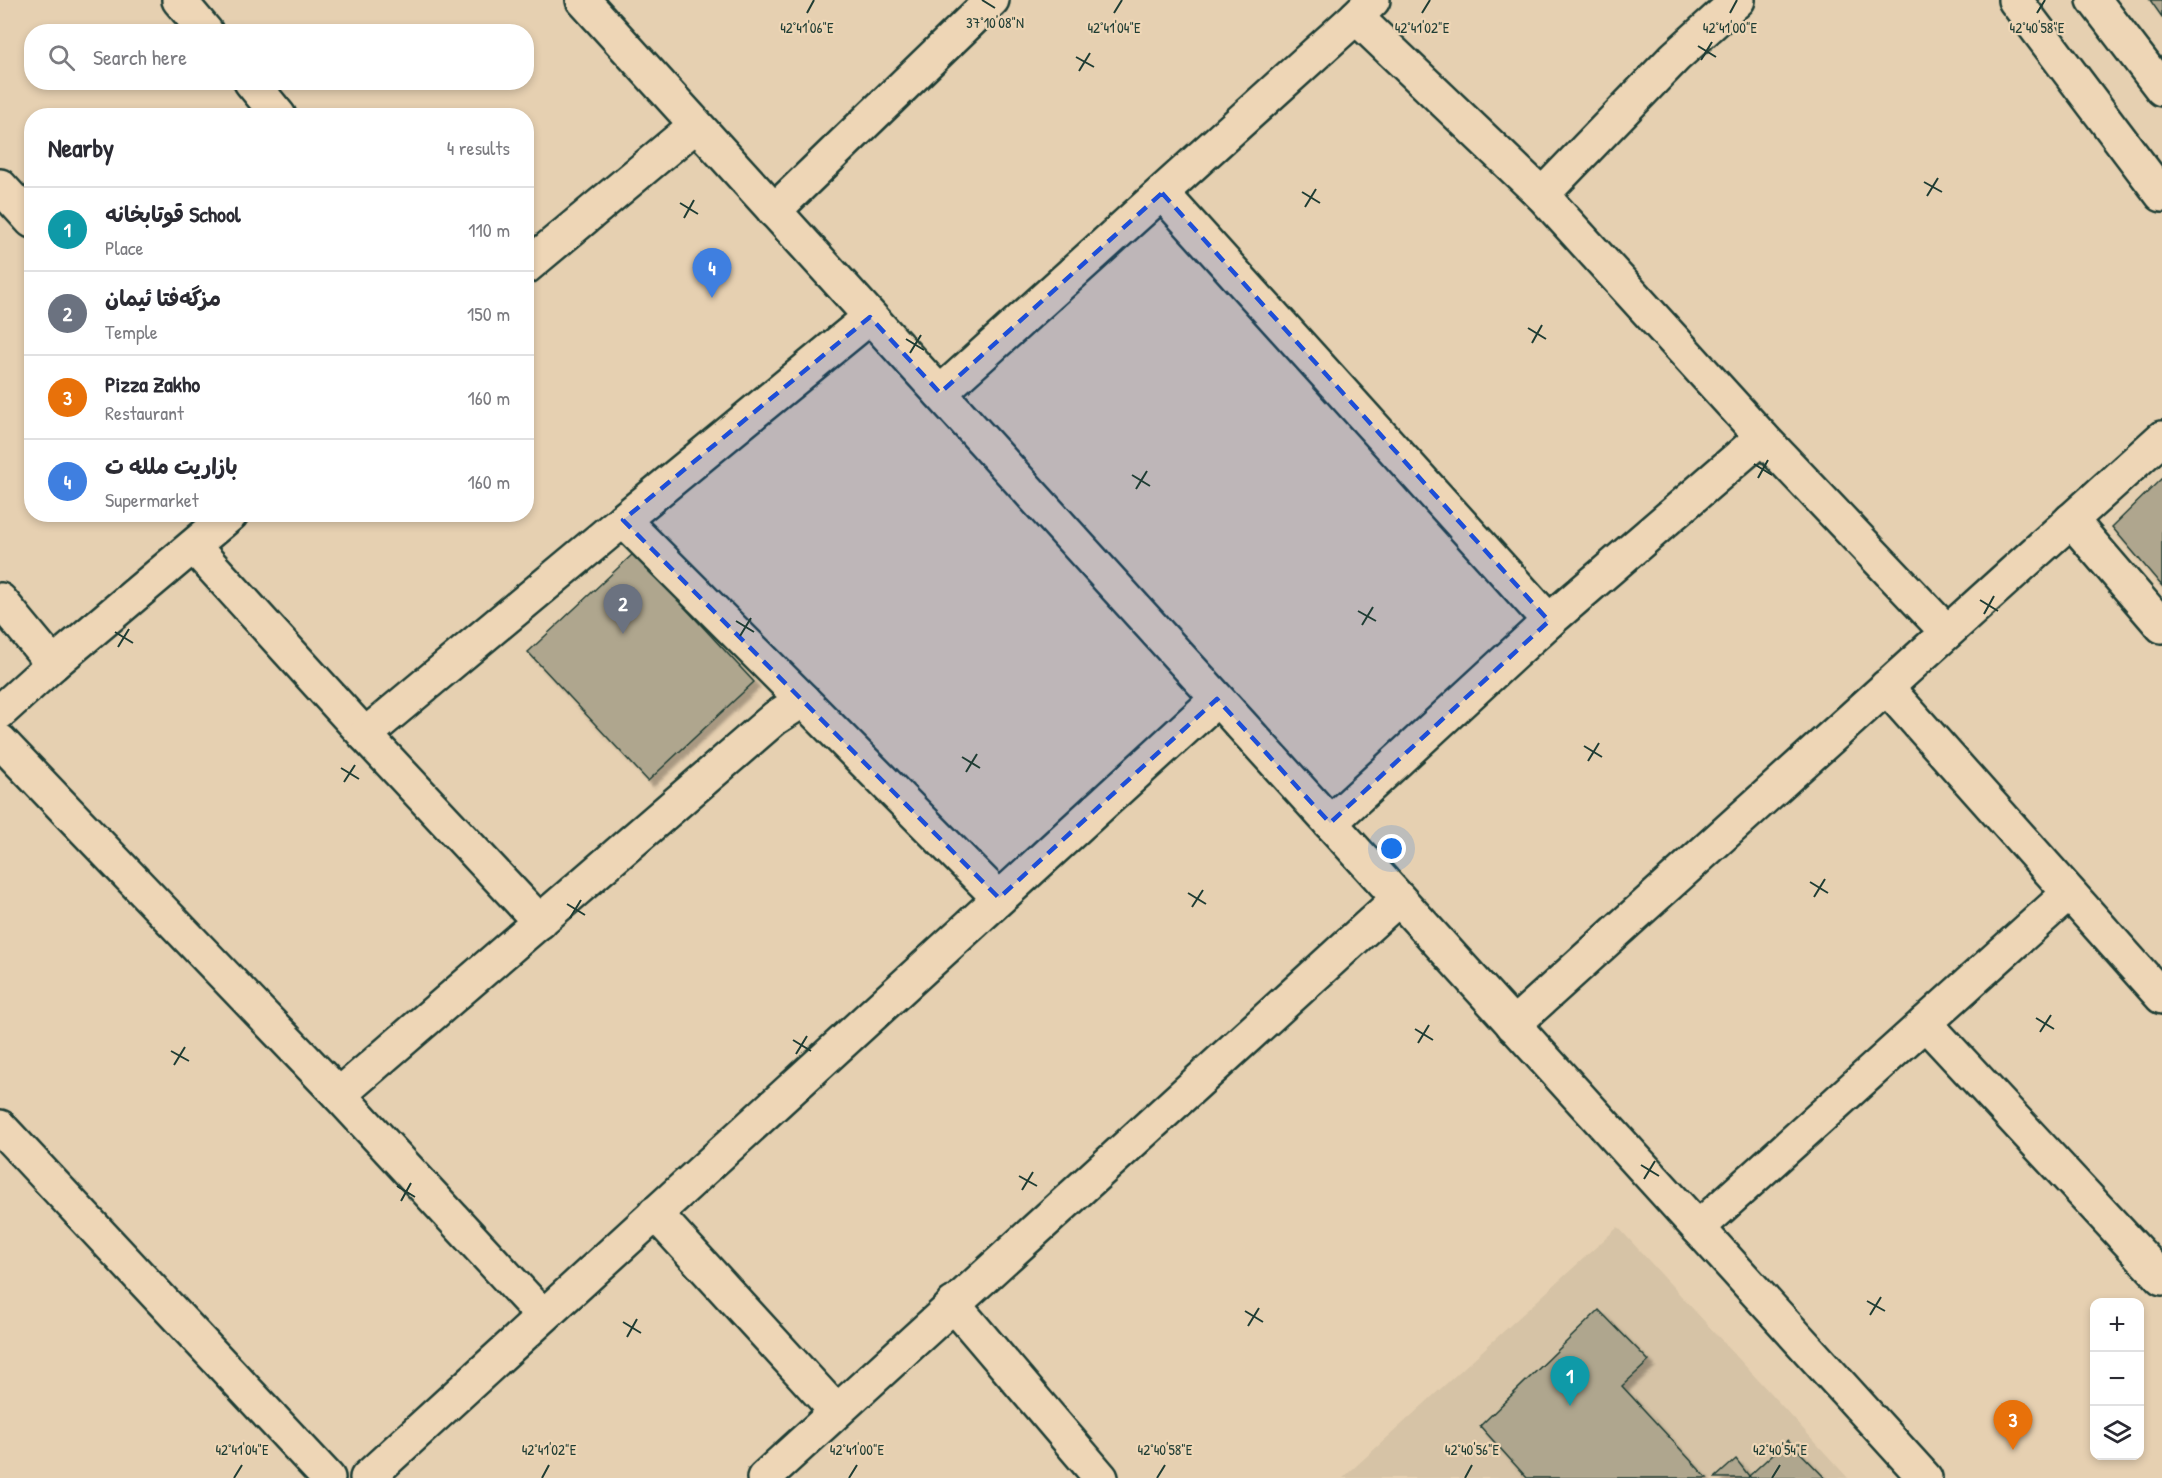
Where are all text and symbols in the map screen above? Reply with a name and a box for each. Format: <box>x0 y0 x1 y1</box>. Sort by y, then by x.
text: 37°10'08"N <box>966 12 1024 33</box>
text: 42°41'06"E <box>780 17 834 38</box>
text: 42°41'04"E <box>1087 17 1141 38</box>
text: 42°41'02"E <box>1395 17 1450 38</box>
text: 42°41'00"E <box>1703 17 1757 38</box>
text: 42°40'58"E <box>2010 17 2065 38</box>
search box <box>24 24 534 90</box>
icon: search <box>45 41 78 74</box>
text: Search here <box>93 42 187 72</box>
text: Nearby <box>48 130 114 165</box>
text: 4 results <box>447 134 510 161</box>
text: قوتابخانه‌ School <box>105 199 241 229</box>
text: 1 <box>64 216 71 243</box>
text: 110 m <box>468 216 510 243</box>
text: Place <box>105 234 144 261</box>
pin: 4 <box>692 248 732 298</box>
text: مزگەفتا ئيمان <box>105 283 221 313</box>
text: 2 <box>63 300 72 327</box>
text: 150 m <box>467 300 510 327</box>
text: Temple <box>105 318 158 345</box>
text: Pizza Zakho <box>105 369 200 399</box>
text: 3 <box>63 384 72 411</box>
text: 160 m <box>468 384 510 411</box>
text: Restaurant <box>105 399 184 426</box>
text: بازاريت ملله ت <box>105 451 238 481</box>
text: 4 <box>64 468 71 495</box>
text: 160 m <box>468 468 510 495</box>
text: Supermarket <box>105 486 199 513</box>
pin: 2 <box>604 584 642 634</box>
your location <box>1377 834 1406 863</box>
map controls <box>2090 1298 2144 1460</box>
button: + <box>2090 1298 2144 1352</box>
button: − <box>2090 1352 2144 1406</box>
pin: 1 <box>1550 1356 1590 1406</box>
pin: 3 <box>1994 1400 2032 1450</box>
button: layers <box>2090 1406 2144 1460</box>
text: 42°41'04"E <box>215 1439 269 1460</box>
text: 42°41'02"E <box>522 1439 577 1460</box>
text: 42°41'00"E <box>830 1439 884 1460</box>
text: 42°40'58"E <box>1138 1439 1193 1460</box>
text: 42°40'56"E <box>1445 1439 1500 1460</box>
text: 42°40'54"E <box>1753 1439 1807 1460</box>

